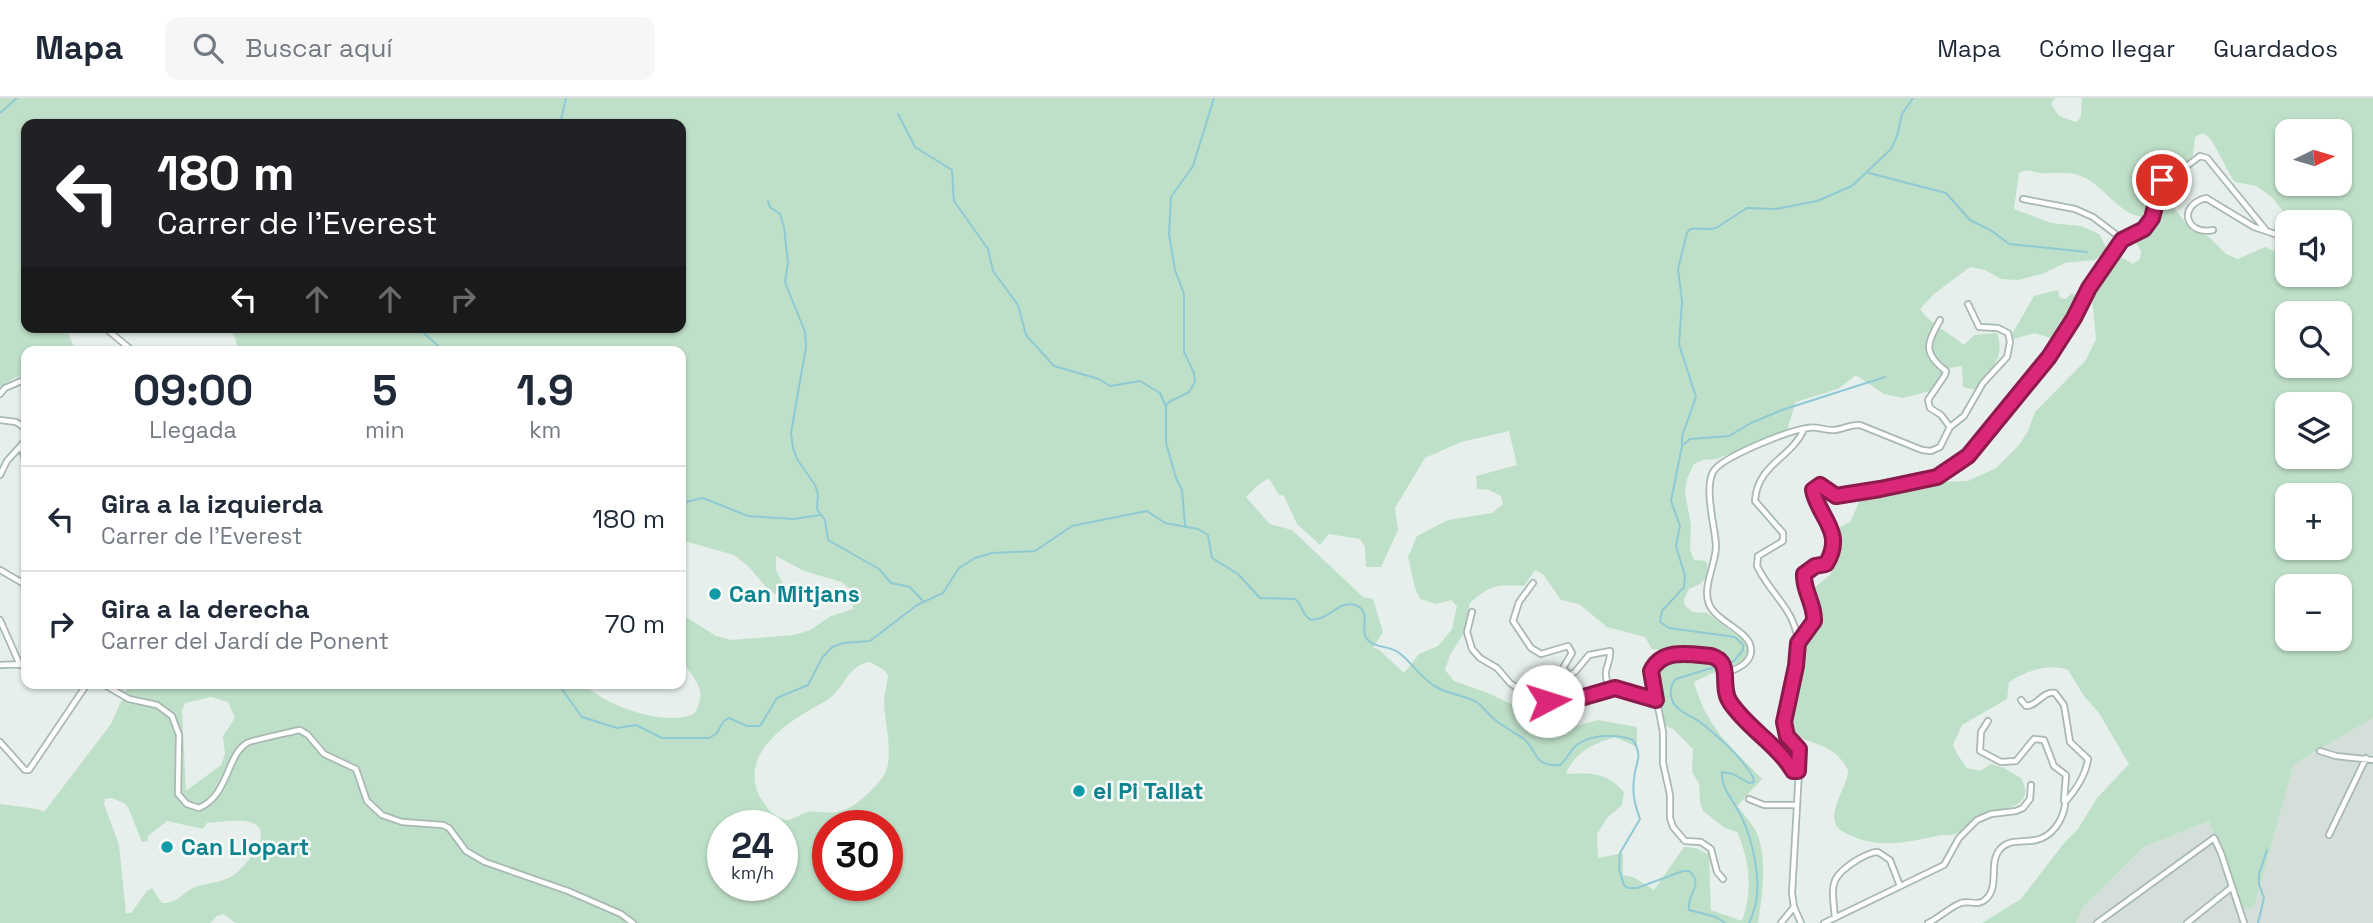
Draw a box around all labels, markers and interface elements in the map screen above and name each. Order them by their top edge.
search box [165,17,655,80]
text: Mapa [35,27,123,69]
icon: search [189,29,227,67]
text: Buscar aquí [245,31,393,65]
text: Mapa [1937,33,2001,64]
text: Cómo llegar [2039,33,2175,64]
text: Guardados [2213,33,2338,64]
north arrow [2275,119,2352,196]
map controls [2275,119,2352,651]
text: 180 m [157,142,295,204]
icon: left [42,147,133,238]
pin [2132,150,2192,210]
icon: arrive [2143,161,2181,199]
text: Carrer de l'Everest [157,203,438,243]
button: sound [2275,210,2352,287]
icon: left [225,280,263,318]
icon: ahead [298,280,336,318]
icon: ahead [371,280,409,318]
icon: right [444,280,482,318]
button: search [2275,301,2352,378]
text: 09:00 [133,364,253,417]
text: 5 [372,364,397,417]
text: 1.9 [517,364,574,417]
button: layers [2275,392,2352,469]
text: Llegada [149,415,237,445]
text: min [365,415,405,445]
text: km [529,415,561,445]
button: + [2275,483,2352,560]
text: Gira a la izquierda [101,487,323,521]
icon: left [42,500,80,538]
text: 180 m [592,502,665,536]
text: Carrer de l'Everest [101,521,303,551]
button: − [2275,574,2352,651]
place label: Can Mitjans [729,579,860,609]
marker: Can Mitjans [707,586,723,602]
text: Gira a la derecha [101,592,310,626]
icon: right [42,605,80,643]
text: 70 m [605,607,665,641]
text: Carrer del Jardí de Ponent [101,626,389,656]
position arrow [1511,664,1585,738]
place label: el Pi Tallat [1093,776,1203,806]
marker: el Pi Tallat [1071,783,1087,799]
speed limit sign: 30 [812,810,903,901]
text: 24 [731,824,774,868]
place label: Can Llopart [181,832,309,862]
marker: Can Llopart [159,839,175,855]
text: km/h [731,861,774,884]

